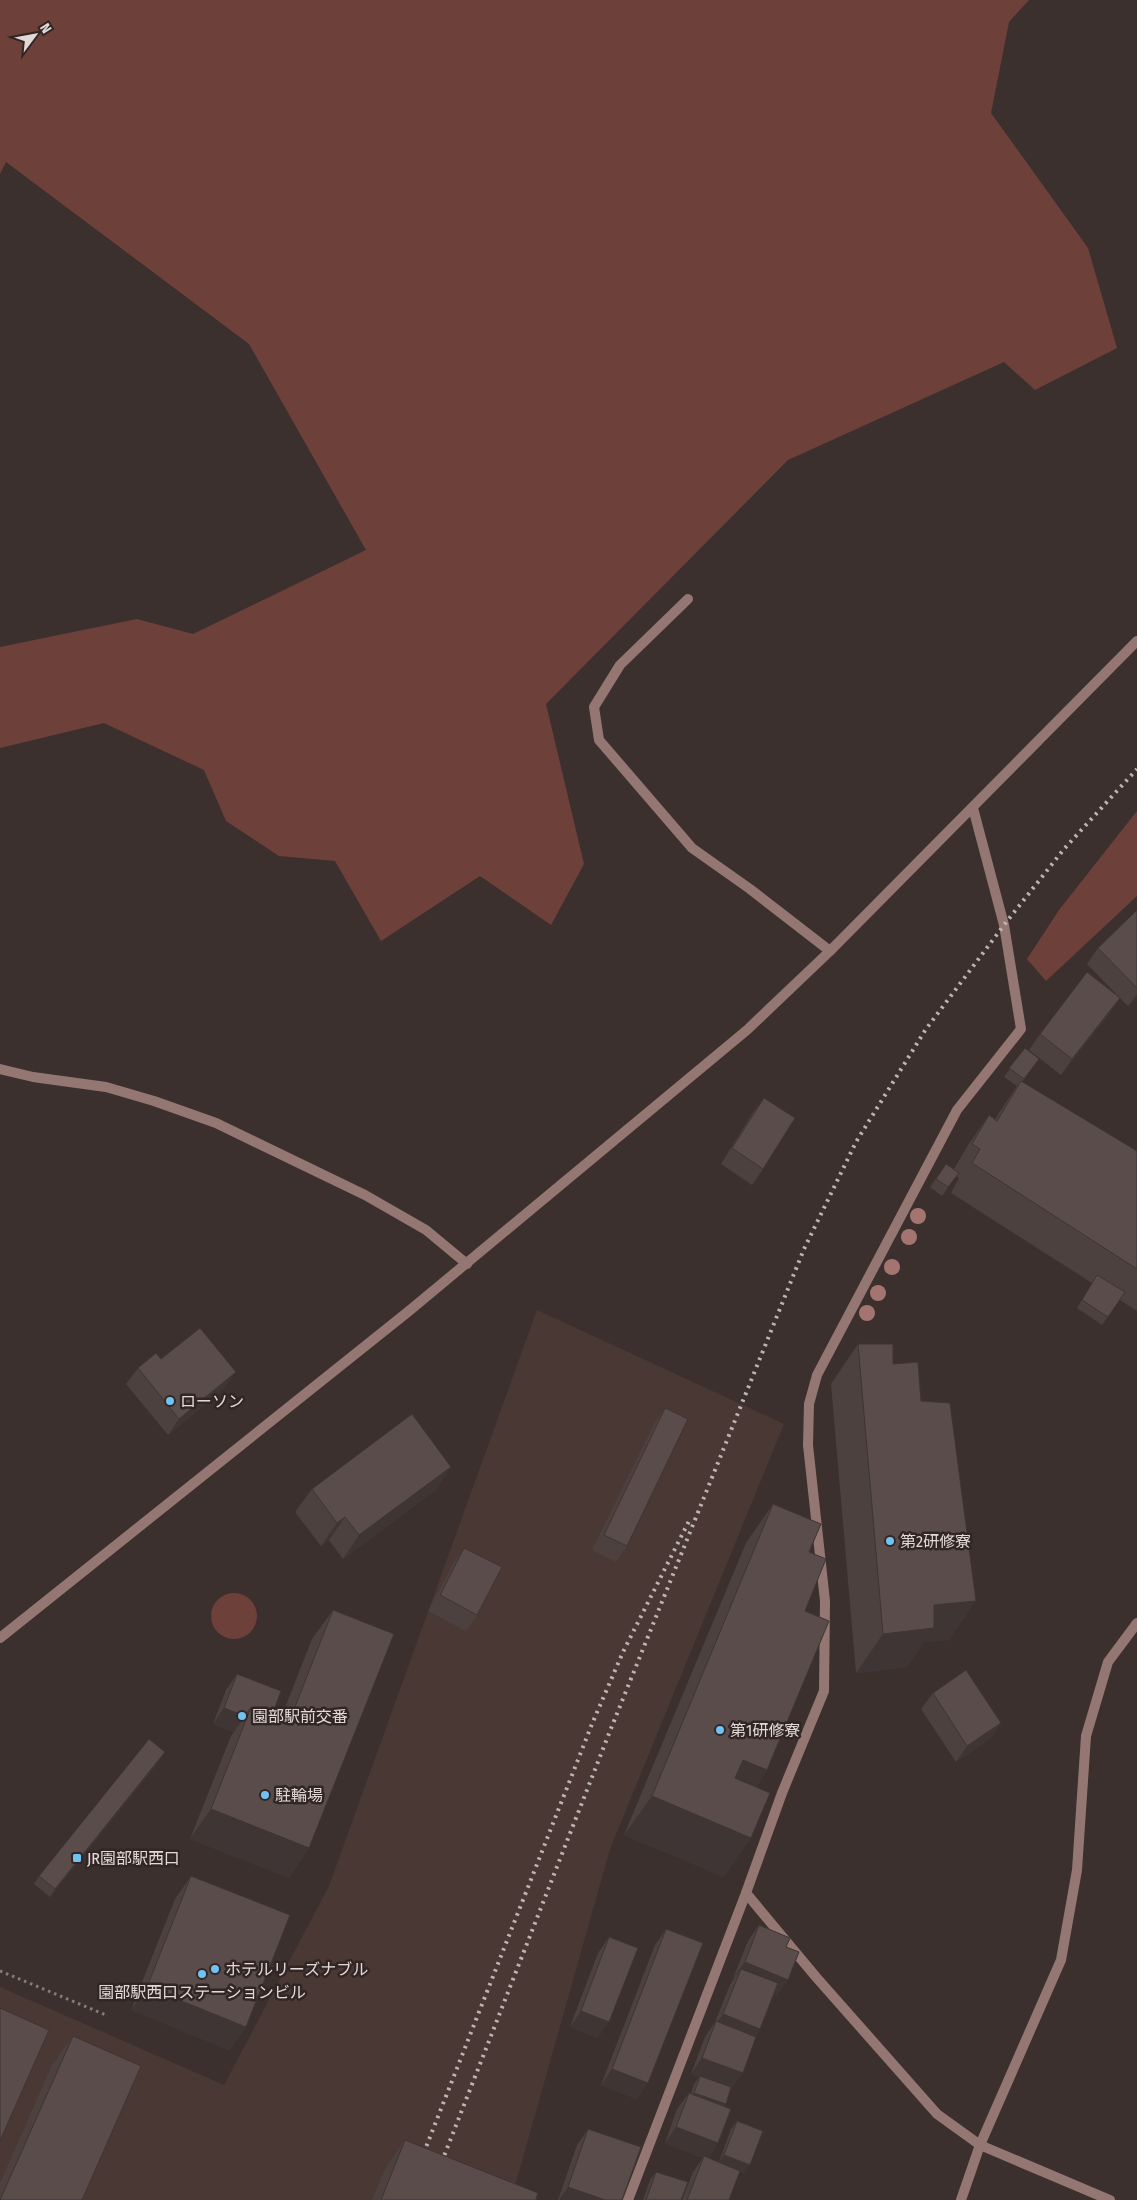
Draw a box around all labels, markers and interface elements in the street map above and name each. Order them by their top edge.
north arrow [10,10,60,60]
text: N [36,20,55,36]
place label: ローソン [180,1392,244,1411]
marker: ローソン [164,1395,176,1407]
place label: 第2研修寮 [900,1532,971,1551]
marker: 第2研修寮 [884,1535,896,1547]
place label: 園部駅前交番 [252,1707,348,1726]
marker: 園部駅前交番 [236,1710,248,1722]
place label: 第1研修寮 [730,1721,800,1740]
marker: 第1研修寮 [714,1724,726,1736]
place label: 駐輪場 [275,1786,323,1805]
marker: 駐輪場 [259,1789,271,1801]
place label: JR園部駅西口 [87,1849,180,1868]
marker: JR園部駅西口 [71,1852,83,1864]
place label: ホテルリーズナブル [225,1960,368,1979]
marker: ホテルリーズナブル [209,1963,221,1975]
marker: 園部駅西口ステーションビル [196,1968,208,1980]
place label: 園部駅西口ステーションビル [98,1983,306,2002]

